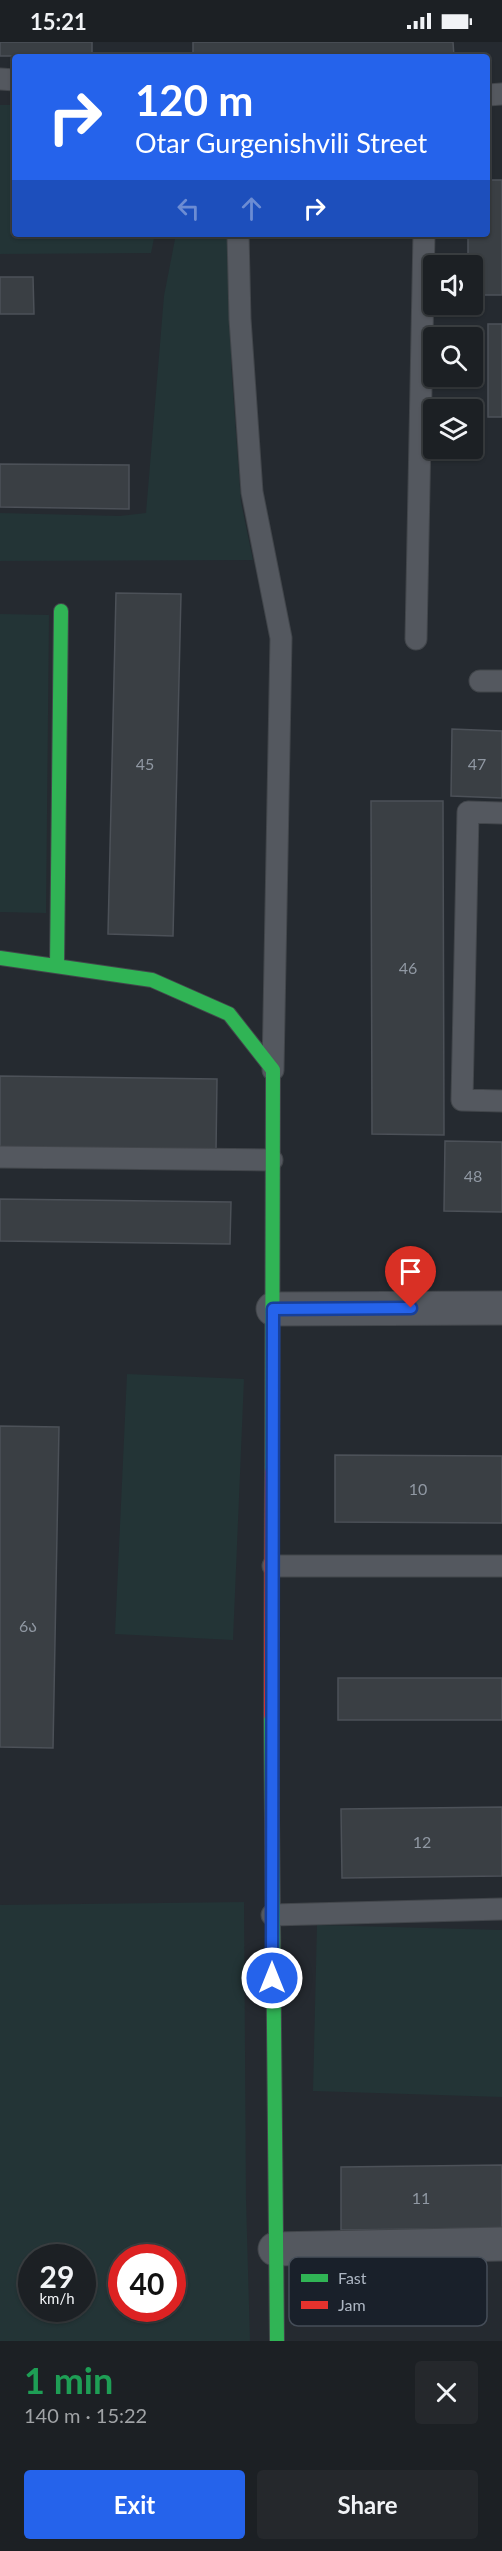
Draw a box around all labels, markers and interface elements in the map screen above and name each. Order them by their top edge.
text: 15:21 [30,8,87,35]
text: 120 m [135,75,253,125]
icon: right [36,78,114,156]
text: Otar Gurgenishvili Street [135,126,427,159]
icon: left [172,192,205,225]
icon: ahead [235,192,268,225]
icon: right [298,192,331,225]
map controls [423,255,483,459]
button: sound [423,255,483,315]
button: search [423,327,483,387]
button: layers [423,399,483,459]
house number: 45 [136,754,154,773]
house number: 47 [468,754,486,773]
house number: 46 [399,958,417,977]
house number: 48 [464,1166,482,1185]
pin [385,1246,436,1308]
icon: arrive [394,1255,427,1288]
house number: 10 [409,1479,427,1498]
house number: 6ა [19,1616,37,1635]
house number: 12 [413,1832,431,1851]
position arrow [240,1946,304,2010]
house number: 11 [412,2188,430,2207]
speed limit sign: 40 [108,2244,186,2322]
legend [289,2257,487,2326]
text: 29 [40,2258,74,2294]
text: Fast [338,2268,367,2287]
text: km/h [39,2289,75,2307]
text: Jam [338,2295,366,2314]
text: 1 min [24,2358,113,2402]
button: close [415,2361,478,2424]
text: 140 m · 15:22 [24,2403,147,2427]
button: Exit [24,2470,245,2539]
button: Share [257,2470,478,2539]

